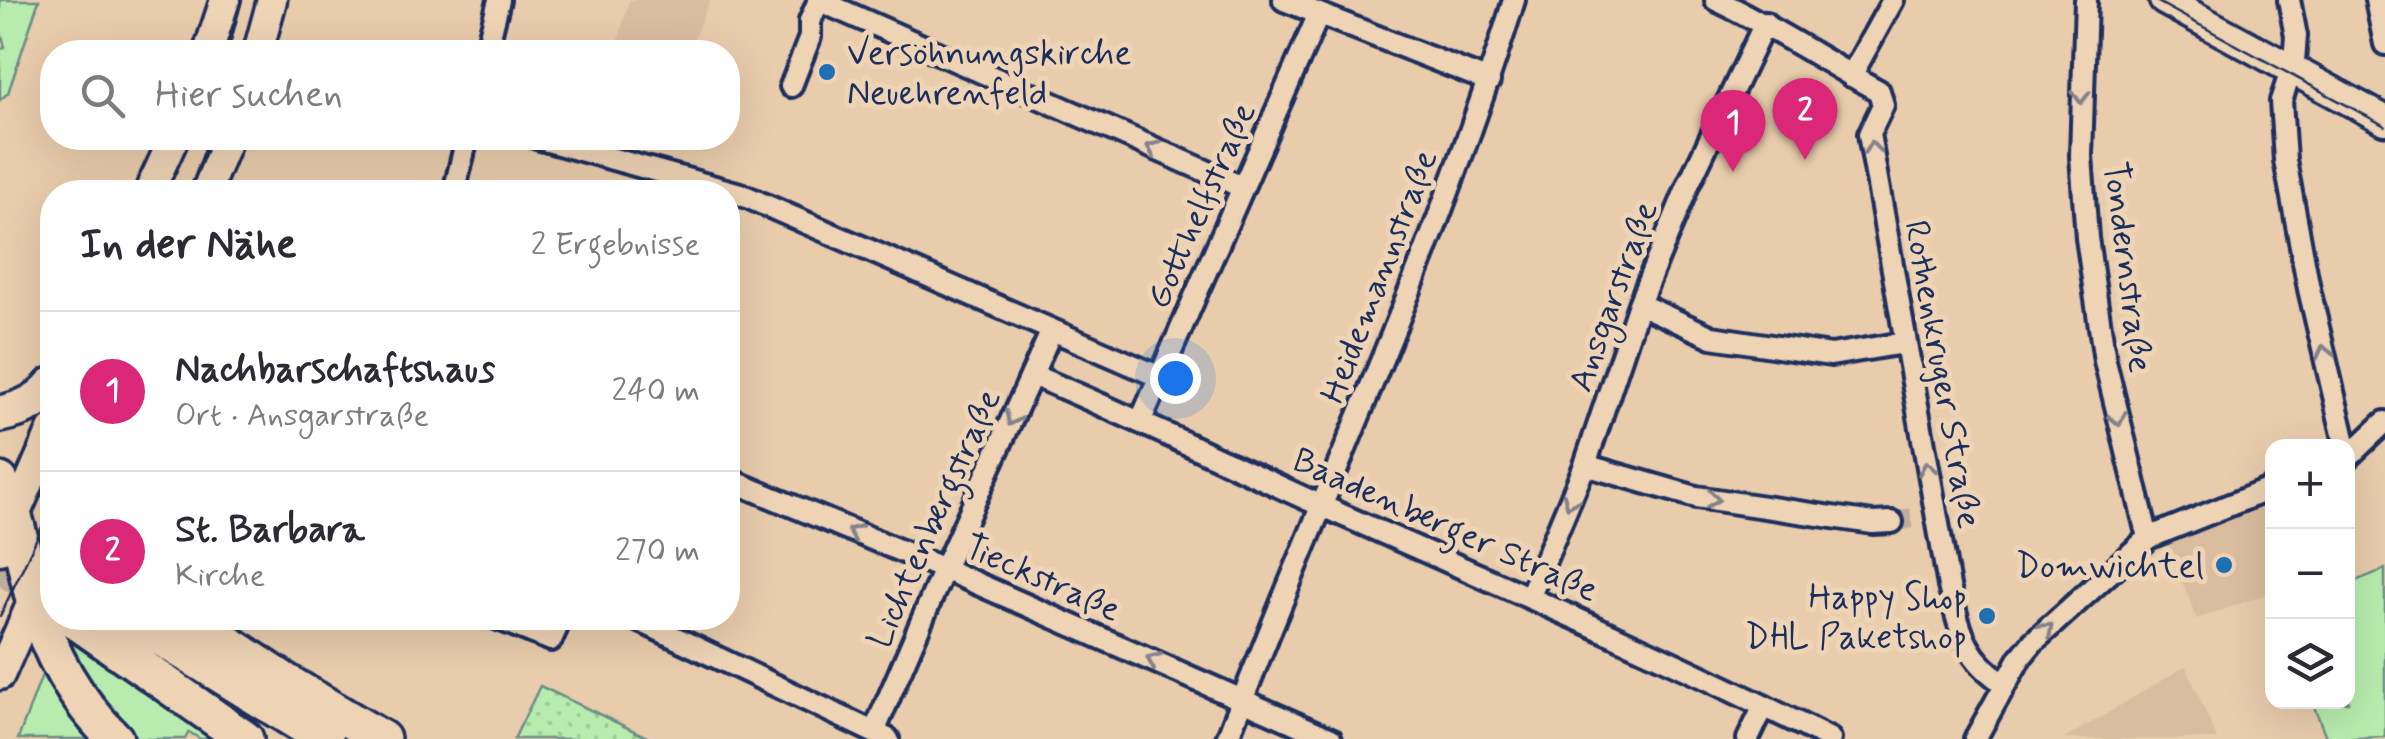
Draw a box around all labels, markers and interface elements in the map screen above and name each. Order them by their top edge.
place label: Versöhnungskirche Neuehrenfeld [847,31,1131,117]
search box [40,40,740,150]
marker: Versöhnungskirche Neuehrenfeld [816,61,838,83]
icon: search [75,68,130,123]
text: Hier suchen [155,71,343,120]
pin: 2 [1772,78,1838,160]
pin: 1 [1700,90,1766,172]
one-way arrow [2070,90,2092,106]
street label: Gotthelfstraße [1136,96,1268,316]
one-way arrow [1145,140,1163,160]
one-way arrow [1862,140,1884,156]
street label: Heidemannstraße [1310,143,1449,410]
street label: Tondernstraße [2091,159,2163,375]
street label: Ansgarstraße [1558,195,1672,399]
street label: Rothenkruger Straße [1892,217,1992,532]
text: In der Nähe [80,218,297,273]
text: 2 Ergebnisse [531,224,700,266]
one-way arrow [2315,344,2336,361]
text: Nachbarschaftshaus [175,346,495,395]
your location [1150,353,1201,404]
text: 1 [105,370,120,412]
text: 240 m [612,370,700,412]
street label: Lichtenbergstraße [857,382,1016,657]
text: Ort · Ansgarstraße [175,395,429,437]
one-way arrow [1004,409,1024,427]
one-way arrow [2106,410,2127,427]
street label: Baadenberger Straße [1283,438,1605,618]
map controls [2265,439,2355,709]
button: + [2265,439,2355,529]
one-way arrow [1917,460,1938,476]
one-way arrow [1705,488,1721,509]
one-way arrow [1562,492,1582,510]
text: St. Barbara [175,506,364,555]
one-way arrow [846,523,864,543]
street label: Tieckstraße [957,524,1128,634]
button: − [2265,529,2355,619]
text: 2 [105,530,120,572]
text: 270 m [615,530,700,572]
place label: Domwichtel [2016,544,2204,590]
marker: Domwichtel [2213,554,2235,576]
text: Kirche [175,555,265,597]
place label: Happy Shop DHL Paketshop [1745,575,1967,661]
marker: Happy Shop DHL Paketshop [1976,605,1998,627]
button: layers [2265,619,2355,709]
one-way arrow [2035,623,2054,641]
one-way arrow [1145,652,1163,672]

